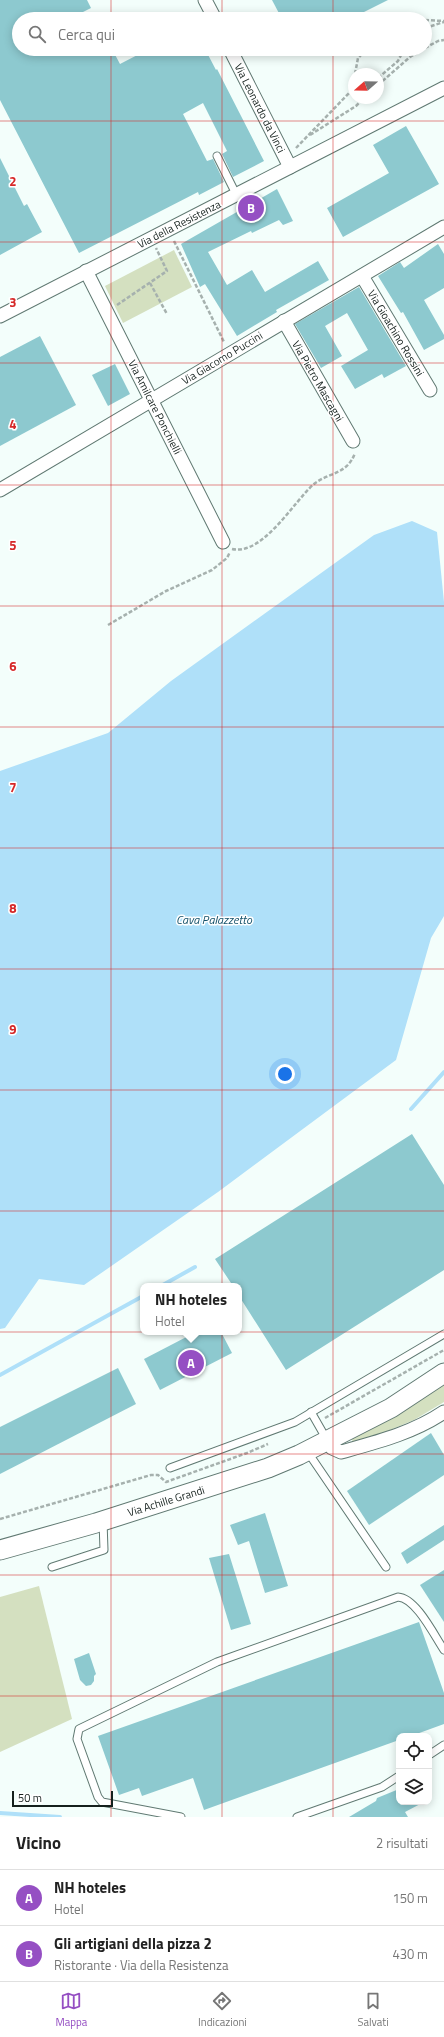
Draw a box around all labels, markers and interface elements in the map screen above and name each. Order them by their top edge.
search box [12,12,432,56]
icon: search [26,23,48,45]
text: Cerca qui [58,23,115,46]
street label: Via Leonardo da Vinci [231,61,289,155]
north arrow [348,68,384,104]
text: 2 [9,171,17,191]
pin: B [238,193,264,223]
street label: Via della Resistenza [134,196,224,252]
street label: Via Gioachino Rossini [364,287,428,379]
text: 3 [9,292,17,312]
street label: Via Giacomo Puccini [178,327,266,389]
street label: Via Pietro Mascagni [288,338,348,424]
street label: Via Amilcare Ponchielli [124,357,186,457]
text: 4 [9,414,17,434]
text: 5 [9,535,17,555]
text: 6 [9,656,17,676]
text: 7 [9,777,17,797]
text: 8 [9,898,17,918]
water label: Cava Palazzetto [176,910,253,929]
text: 9 [9,1019,17,1039]
your location [275,1064,295,1084]
popup [140,1283,242,1335]
text: NH hoteles [155,1288,227,1311]
text: Hotel [155,1311,185,1331]
pin: A [178,1348,204,1378]
street label: Via Achille Grandi [126,1482,206,1520]
map controls [396,1733,432,1805]
button: locate [396,1733,432,1769]
button: layers [396,1769,432,1805]
scale bar [12,1789,113,1808]
text: 50 m [18,1790,42,1806]
text: Vicino [16,1830,61,1856]
text: 2 risultati [376,1833,428,1853]
text: NH hoteles [54,1876,126,1899]
text: A [25,1888,33,1908]
text: 150 m [392,1888,428,1908]
text: Hotel [54,1899,84,1919]
text: Gli artigiani della pizza 2 [54,1932,212,1955]
text: B [25,1944,33,1964]
text: 430 m [392,1944,428,1964]
text: Ristorante · Via della Resistenza [54,1955,229,1975]
tab: Mappa [55,1990,87,2030]
tab: Indicazioni [198,1990,247,2030]
tab: Salvati [358,1990,389,2030]

